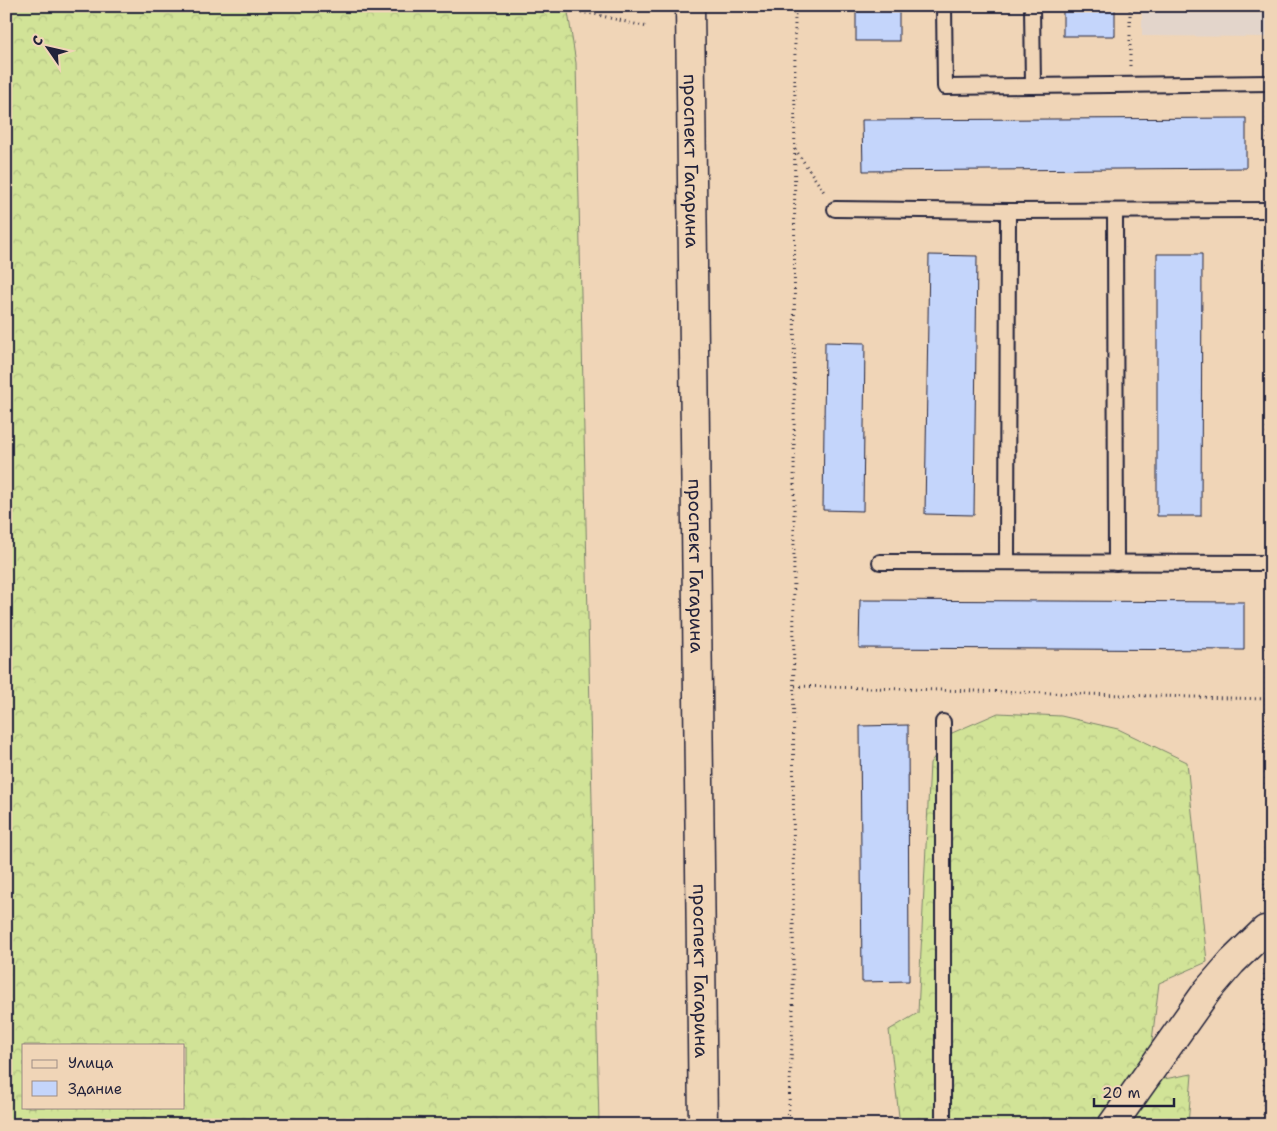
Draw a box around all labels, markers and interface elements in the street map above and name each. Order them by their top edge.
north arrow [22,22,72,72]
text: С [27,32,47,49]
street label: проспект Гагарина [678,74,705,248]
street label: проспект Гагарина [683,479,710,653]
street label: проспект Гагарина [688,884,715,1058]
legend [22,1044,185,1108]
text: Улица [68,1053,114,1073]
scale bar [1094,1076,1174,1108]
text: Здание [68,1079,122,1099]
text: 20 m [1102,1083,1141,1103]

